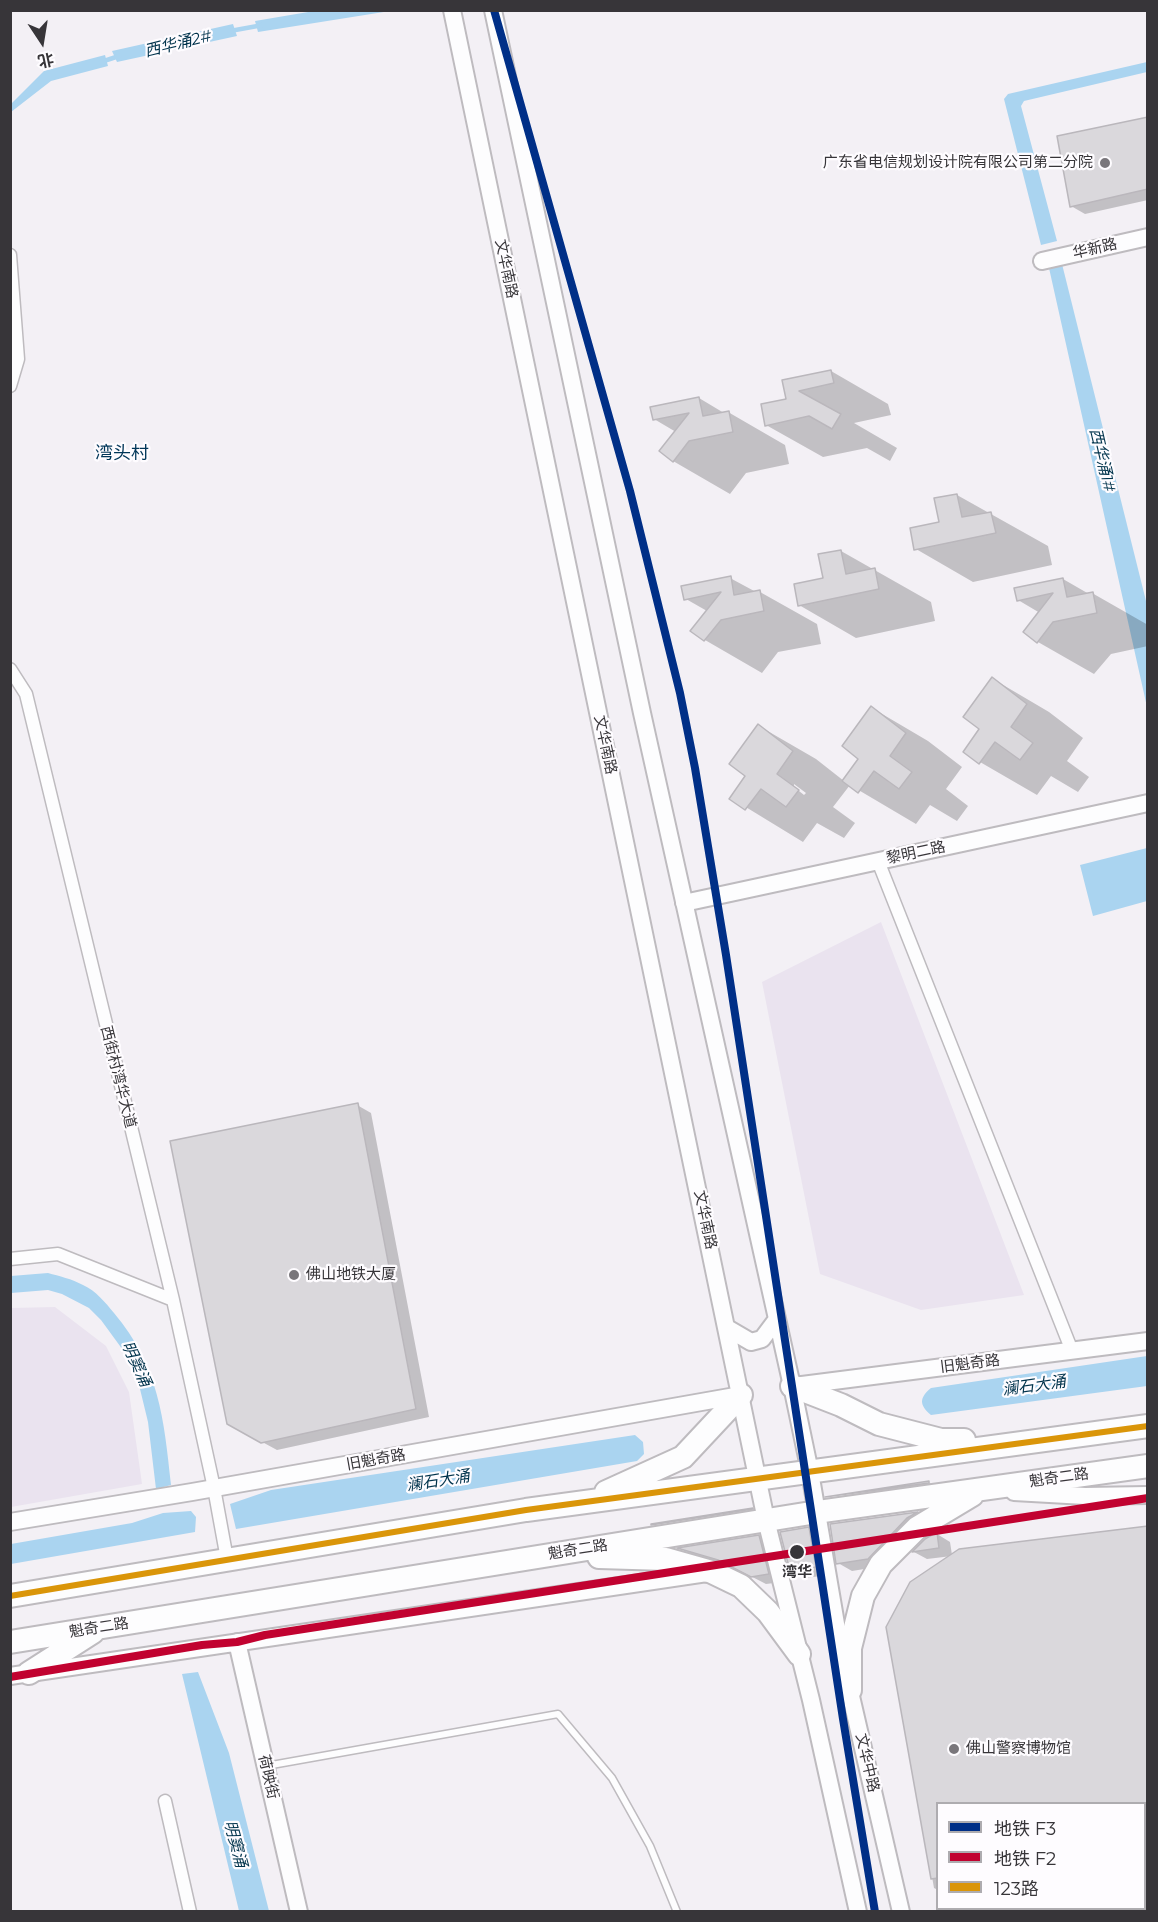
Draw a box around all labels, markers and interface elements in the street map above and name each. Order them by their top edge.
north arrow [12,12,72,72]
water label: 西华涌2# [143,26,213,62]
text: 北 [36,49,56,71]
place label: 广东省电信规划设计院有限公司第二分院 [823,154,1093,172]
marker: 广东省电信规划设计院有限公司第二分院 [1098,156,1112,170]
street label: 华新路 [1071,235,1119,263]
street label: 文华南路 [491,238,521,300]
water label: 西华涌1# [1085,426,1119,494]
district label: 湾头村 [95,443,149,465]
street label: 文华南路 [590,714,620,776]
street label: 黎明二路 [885,838,947,868]
street label: 西街村湾华大道 [97,1024,139,1130]
street label: 文华南路 [690,1189,720,1251]
place label: 佛山地铁大厦 [306,1266,396,1284]
marker: 佛山地铁大厦 [287,1268,301,1282]
water label: 明窦涌 [117,1338,155,1390]
street label: 旧魁奇路 [939,1351,1001,1377]
water label: 澜石大涌 [1001,1372,1067,1400]
street label: 旧魁奇路 [345,1446,407,1474]
street label: 魁奇二路 [1028,1465,1090,1491]
water label: 澜石大涌 [405,1467,471,1495]
street label: 魁奇二路 [547,1536,609,1564]
marker: 湾华 [788,1543,806,1561]
place label: 湾华 [782,1564,812,1582]
street label: 魁奇二路 [68,1614,130,1642]
street label: 文华中路 [851,1732,883,1794]
place label: 佛山警察博物馆 [966,1740,1071,1758]
marker: 佛山警察博物馆 [947,1742,961,1756]
street label: 荷映街 [254,1753,282,1801]
legend [936,1802,1146,1910]
water label: 明窦涌 [220,1818,250,1870]
text: 地铁 F3 [994,1818,1056,1840]
text: 地铁 F2 [994,1848,1056,1870]
text: 123路 [994,1878,1039,1900]

